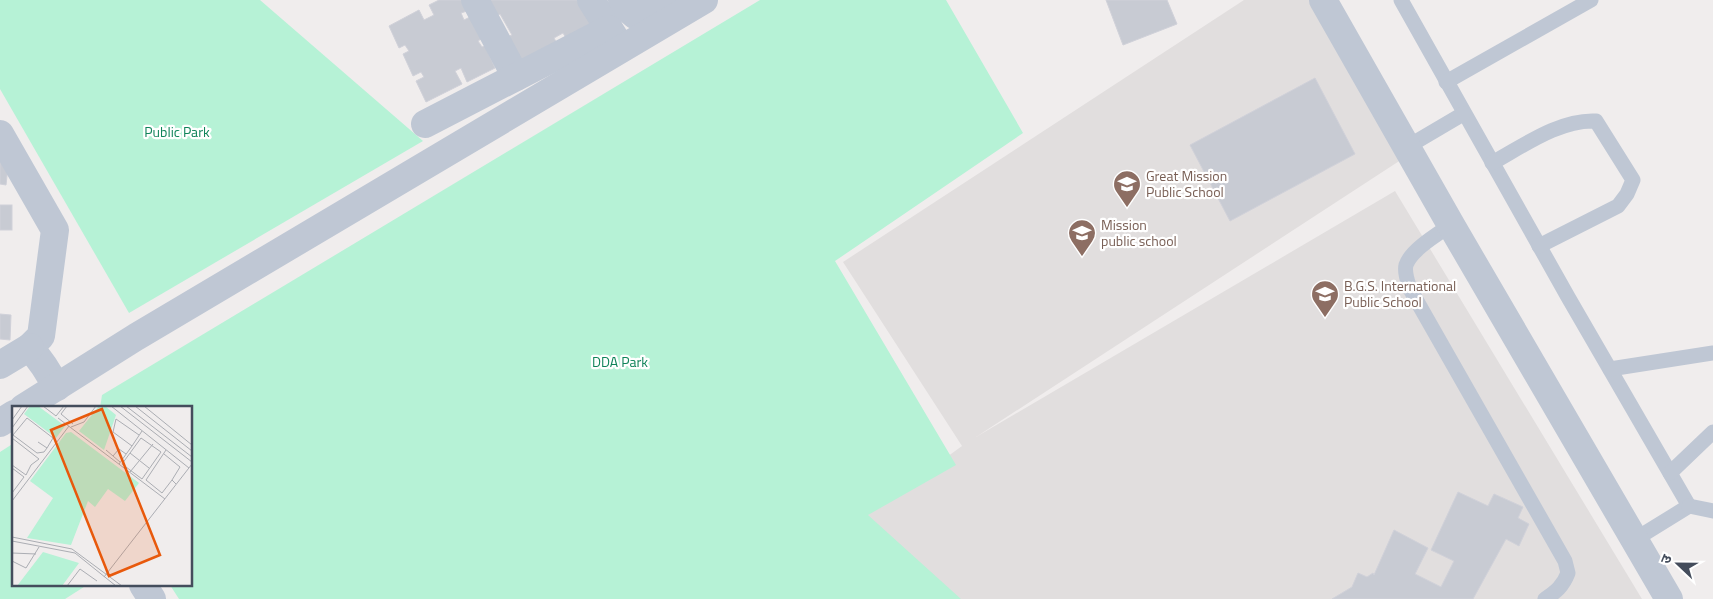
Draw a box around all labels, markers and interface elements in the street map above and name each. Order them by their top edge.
park label: Public Park [144,121,210,142]
place label: Great Mission Public School [1146,165,1227,202]
school or university icon: Great Mission Public School [1112,169,1142,208]
place label: Mission public school [1101,214,1177,251]
school or university icon: Mission public school [1067,218,1097,257]
place label: B.G.S. International Public School [1344,275,1456,312]
school or university icon: B.G.S. International Public School [1310,279,1340,318]
park label: DDA Park [592,351,648,372]
inset map [12,406,192,586]
north arrow [1653,539,1703,589]
text: उ [1654,550,1677,567]

